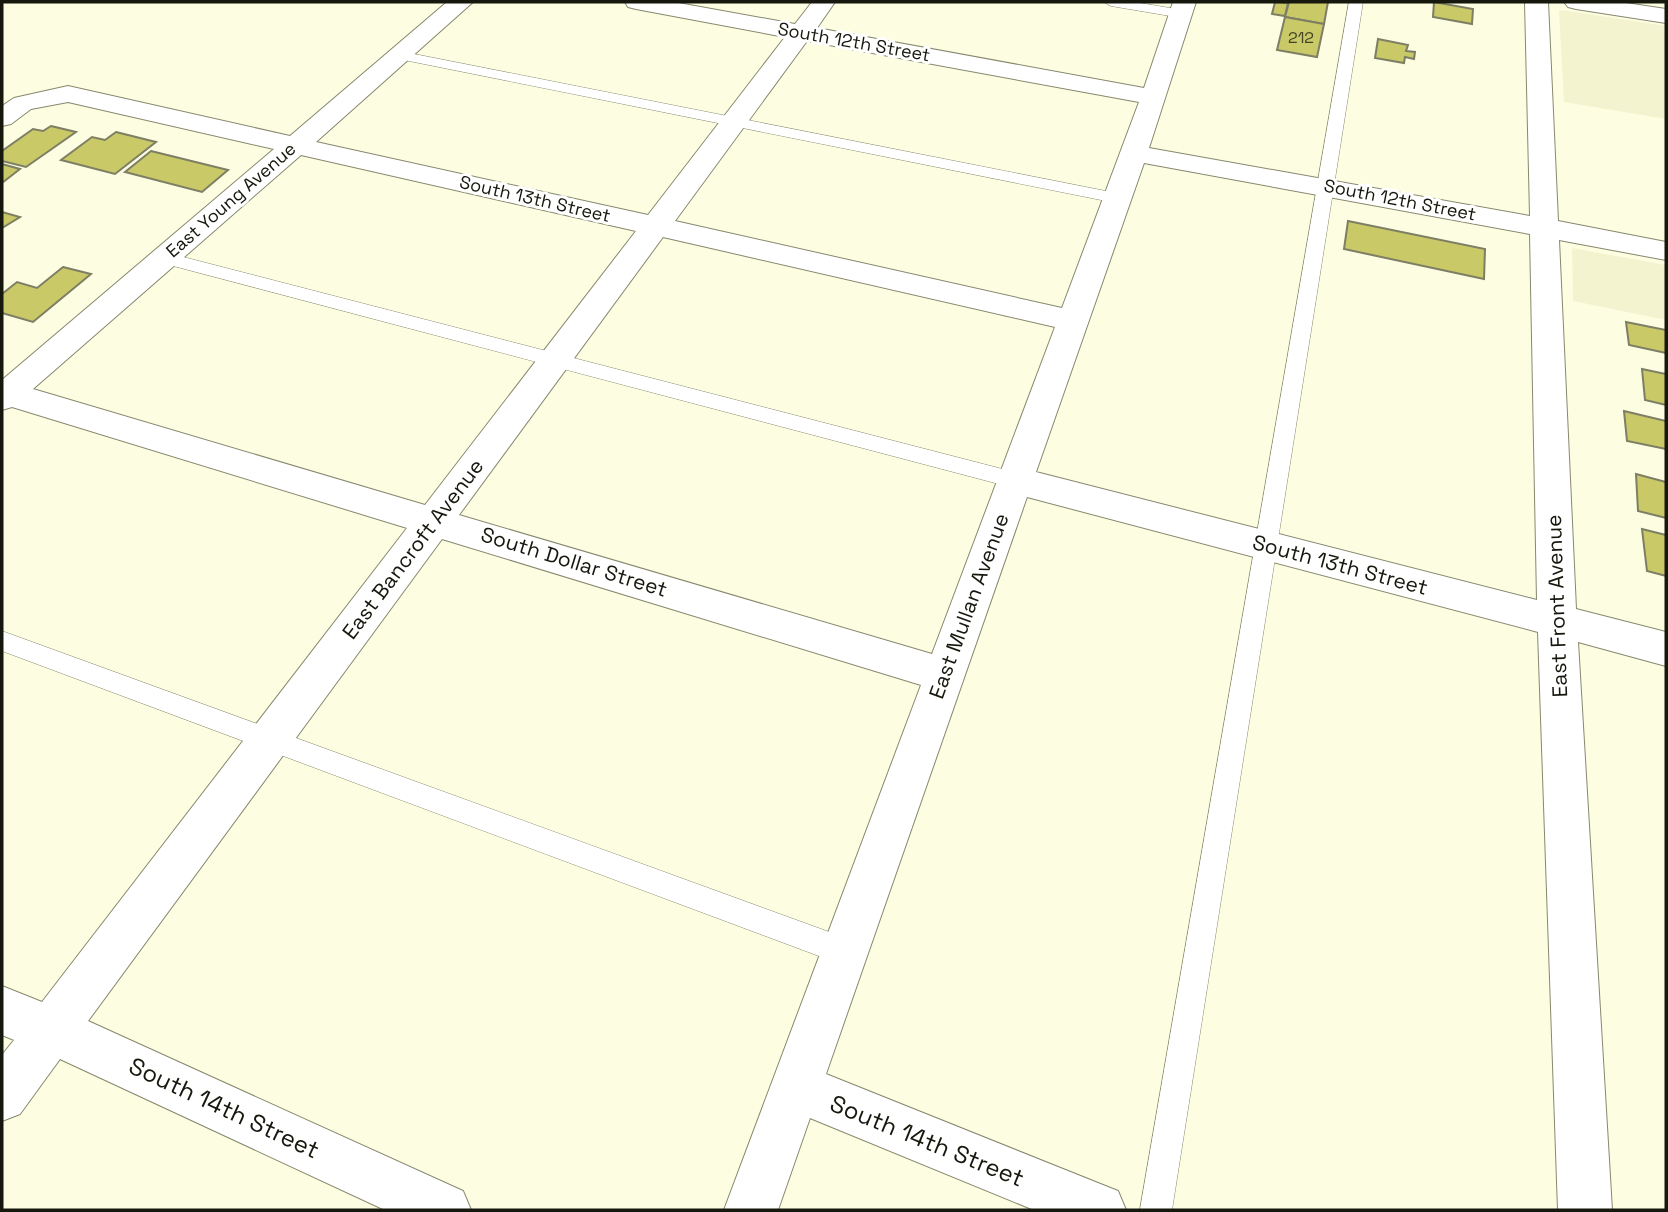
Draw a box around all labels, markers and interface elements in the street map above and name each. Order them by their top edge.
street label: South 12th Street [776,17,932,66]
house number: 212 [1288,27,1314,48]
street label: East Young Avenue [161,137,300,262]
street label: South 13th Street [457,170,613,227]
street label: South 12th Street [1322,173,1478,226]
street label: East Bancroft Avenue [336,453,489,644]
street label: East Mullan Avenue [922,509,1015,702]
street label: East Front Avenue [1540,514,1573,698]
street label: South Dollar Street [478,520,671,603]
street label: South 13th Street [1250,528,1431,601]
street label: South 14th Street [124,1050,324,1165]
street label: South 14th Street [826,1087,1029,1194]

